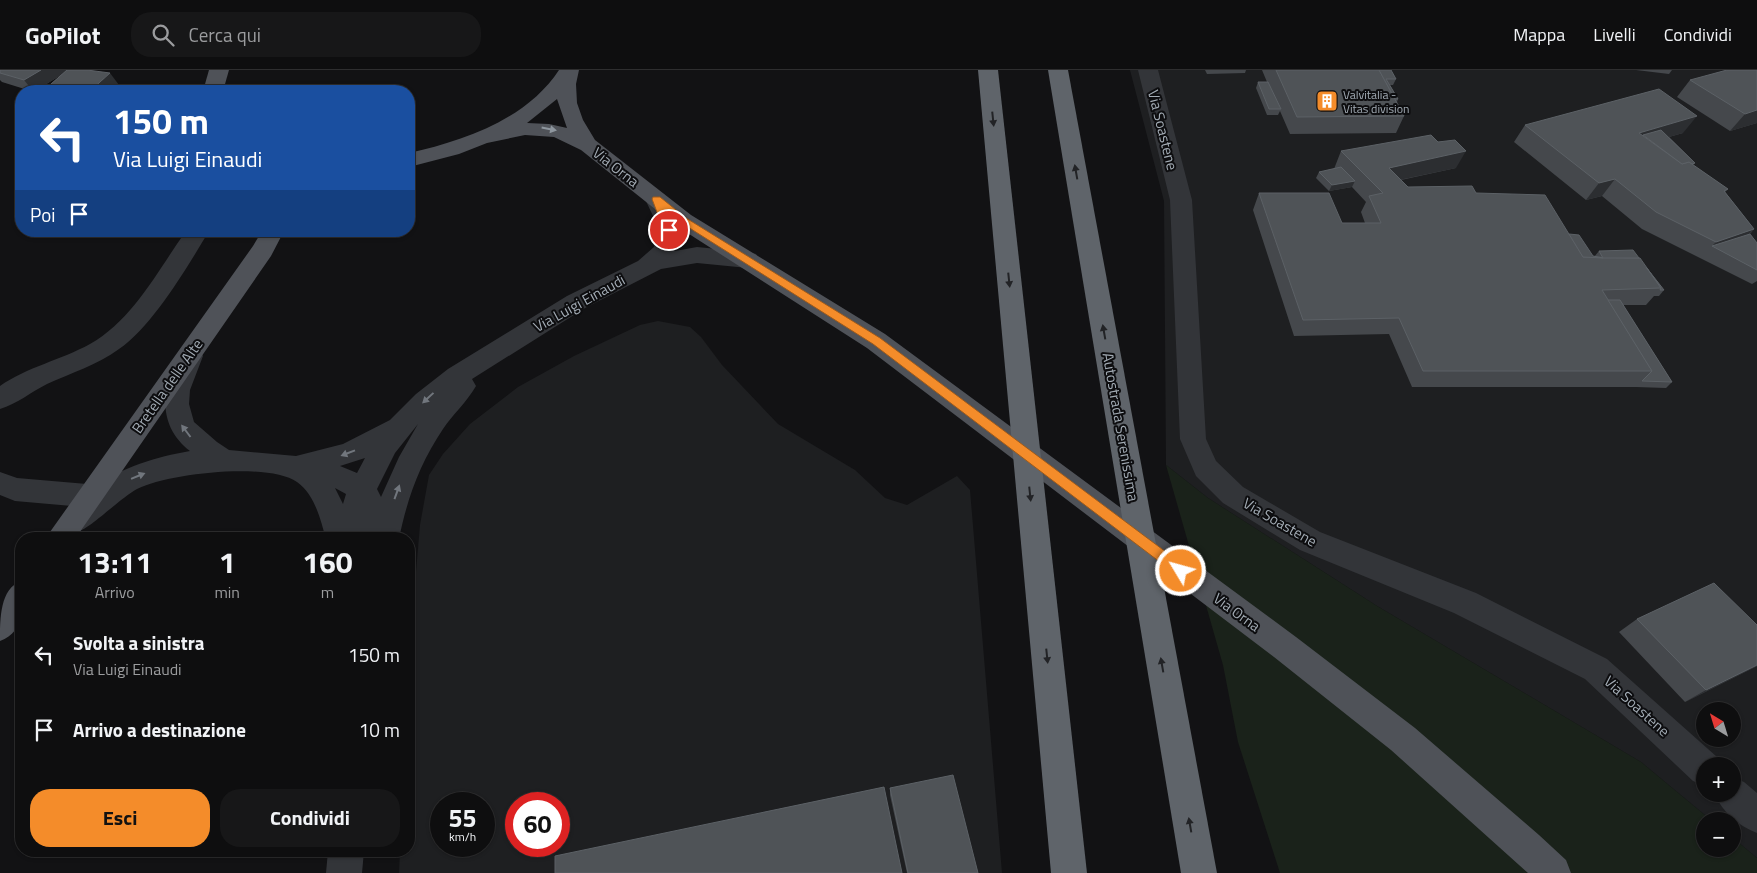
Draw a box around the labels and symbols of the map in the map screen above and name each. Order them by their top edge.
place label: Valvitalia - Vitas division [1343,85,1409,118]
street label: Via Soastene [1142,88,1184,172]
building icon: Valvitalia - Vitas division [1315,89,1339,113]
one-way arrow [989,111,997,127]
one-way arrow [541,126,557,134]
street label: Via Orna [588,141,645,193]
one-way arrow [1071,164,1079,180]
pin [648,209,690,251]
street label: Via Luigi Einaudi [529,268,629,338]
one-way arrow [1005,273,1013,289]
one-way arrow [1100,324,1108,340]
street label: Bretella delle Alte [126,334,208,438]
street label: Autostrada Serenissima [1097,351,1145,504]
one-way arrow [422,392,434,404]
one-way arrow [181,424,191,438]
one-way arrow [341,450,356,457]
one-way arrow [131,472,146,480]
one-way arrow [393,484,401,499]
one-way arrow [1026,486,1034,502]
street label: Via Soastene [1239,492,1321,552]
position arrow [1154,544,1206,596]
street label: Via Orna [1209,587,1266,637]
one-way arrow [1043,648,1051,664]
one-way arrow [1158,656,1166,672]
street label: Via Soastene [1599,670,1675,742]
north arrow [1696,702,1741,748]
speed limit sign: 60 [505,792,570,857]
one-way arrow [1186,817,1194,833]

